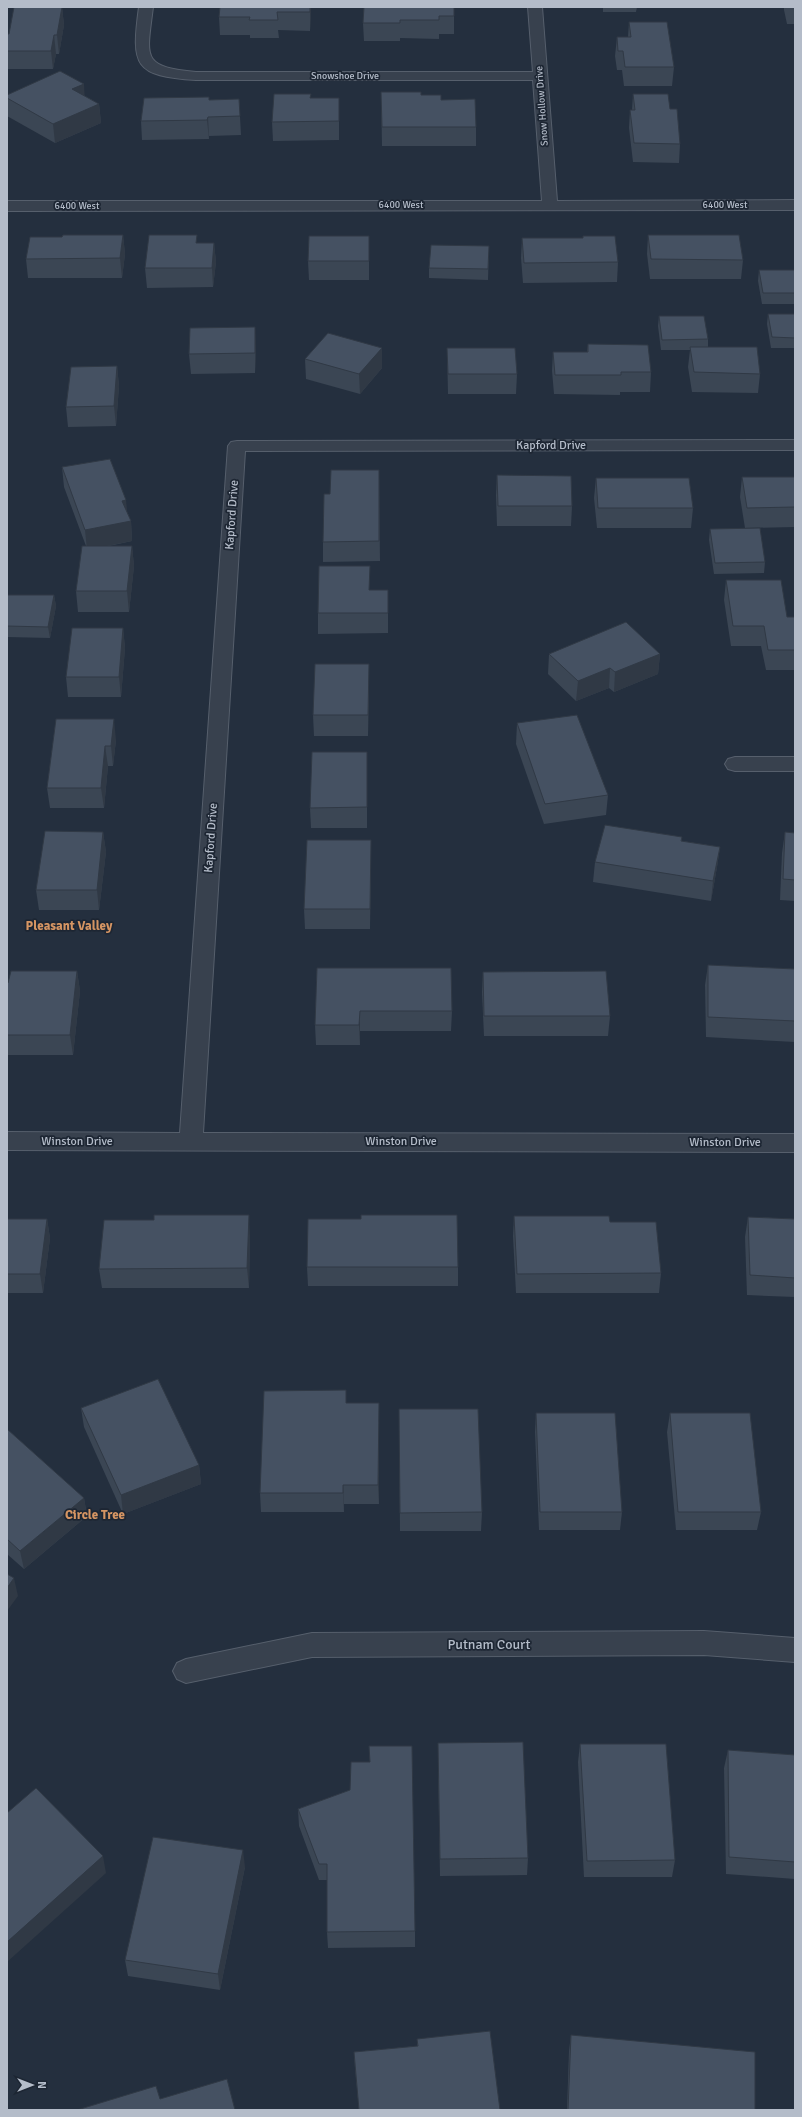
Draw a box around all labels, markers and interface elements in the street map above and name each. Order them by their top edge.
street label: Snow Hollow Drive [533,66,551,146]
street label: Snowshoe Drive [311,70,379,82]
street label: 6400 West [379,199,424,211]
street label: 6400 West [703,199,748,211]
street label: 6400 West [55,200,100,212]
street label: Kapford Drive [516,438,586,453]
street label: Kapford Drive [222,480,242,550]
street label: Kapford Drive [201,803,221,873]
district label: Pleasant Valley [26,918,113,934]
street label: Winston Drive [41,1134,113,1149]
street label: Winston Drive [365,1134,437,1149]
street label: Winston Drive [689,1135,761,1150]
district label: Circle Tree [65,1507,126,1523]
street label: Putnam Court [448,1636,531,1653]
north arrow [12,2065,52,2105]
text: N [35,2081,48,2089]

